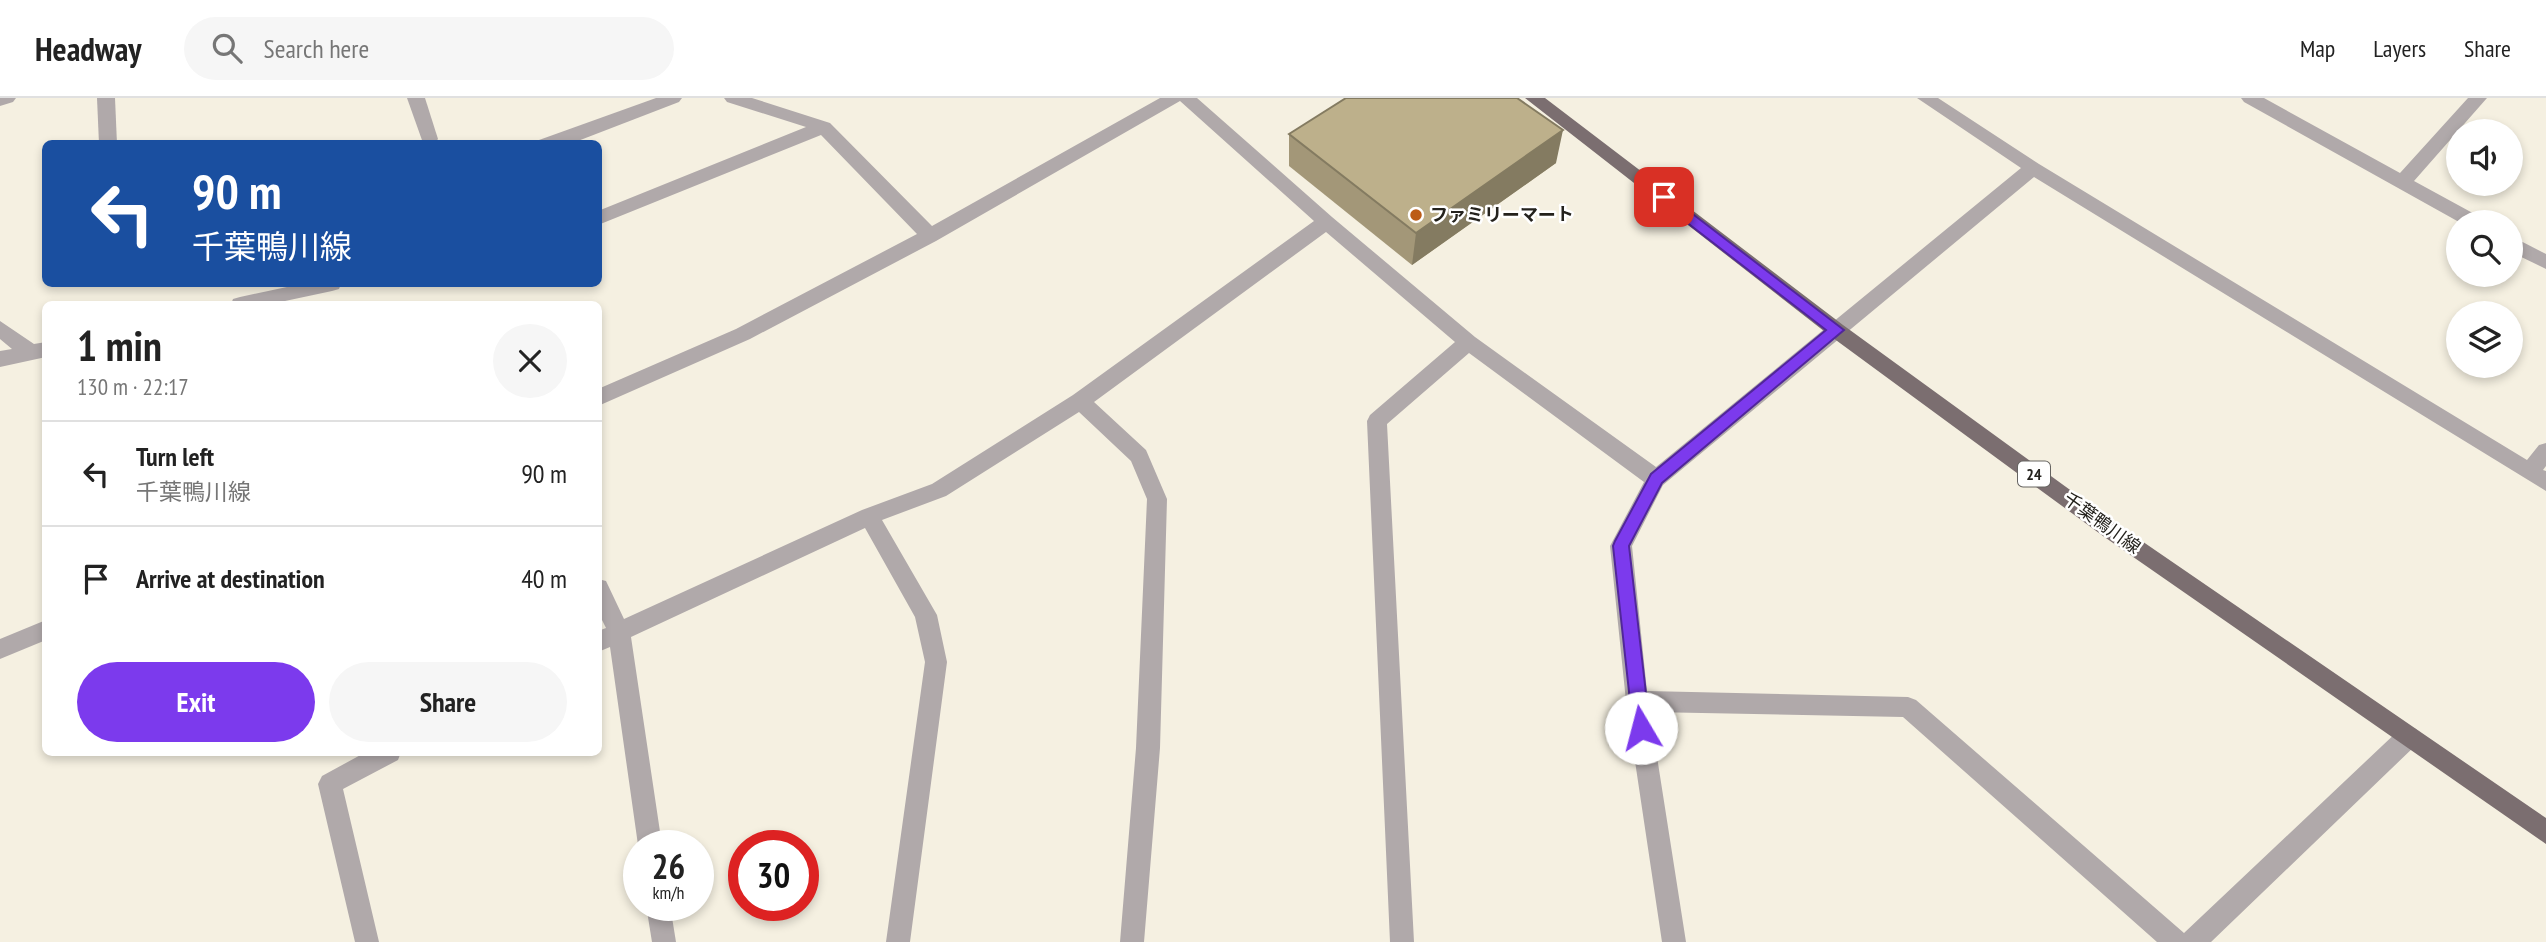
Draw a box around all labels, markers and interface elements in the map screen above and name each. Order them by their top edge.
search box [184,17,674,80]
text: Headway [35,27,142,70]
icon: search [208,29,246,67]
text: Search here [264,32,369,65]
text: Map [2300,33,2335,64]
text: Layers [2373,33,2426,64]
text: Share [2464,33,2511,64]
map controls [2446,119,2523,378]
button: sound [2446,119,2523,196]
text: 90 m [192,159,281,223]
pin [1634,167,1694,227]
icon: left [77,168,168,259]
icon: arrive [1645,178,1683,216]
place label: ファミリーマート [1430,203,1574,226]
marker: ファミリーマート [1408,207,1424,223]
button: search [2446,210,2523,287]
text: 千葉鴨川線 [192,225,352,267]
button: layers [2446,301,2523,378]
text: 1 min [77,318,162,373]
button: close [493,324,567,398]
text: 130 m · 22:17 [77,372,189,401]
text: Turn left [136,440,214,473]
icon: left [77,455,115,493]
text: 90 m [521,457,567,490]
road number: 24 [2018,462,2050,486]
text: 千葉鴨川線 [136,477,251,506]
street label: 千葉鴨川線 [2059,487,2145,558]
icon: arrive [77,560,115,598]
text: Arrive at destination [136,562,325,595]
text: 40 m [521,562,567,595]
button: Exit [77,662,315,742]
button: Share [329,662,567,742]
position arrow [1604,691,1678,765]
speed limit sign: 30 [728,830,819,921]
text: 26 [652,843,685,889]
text: km/h [653,881,684,904]

